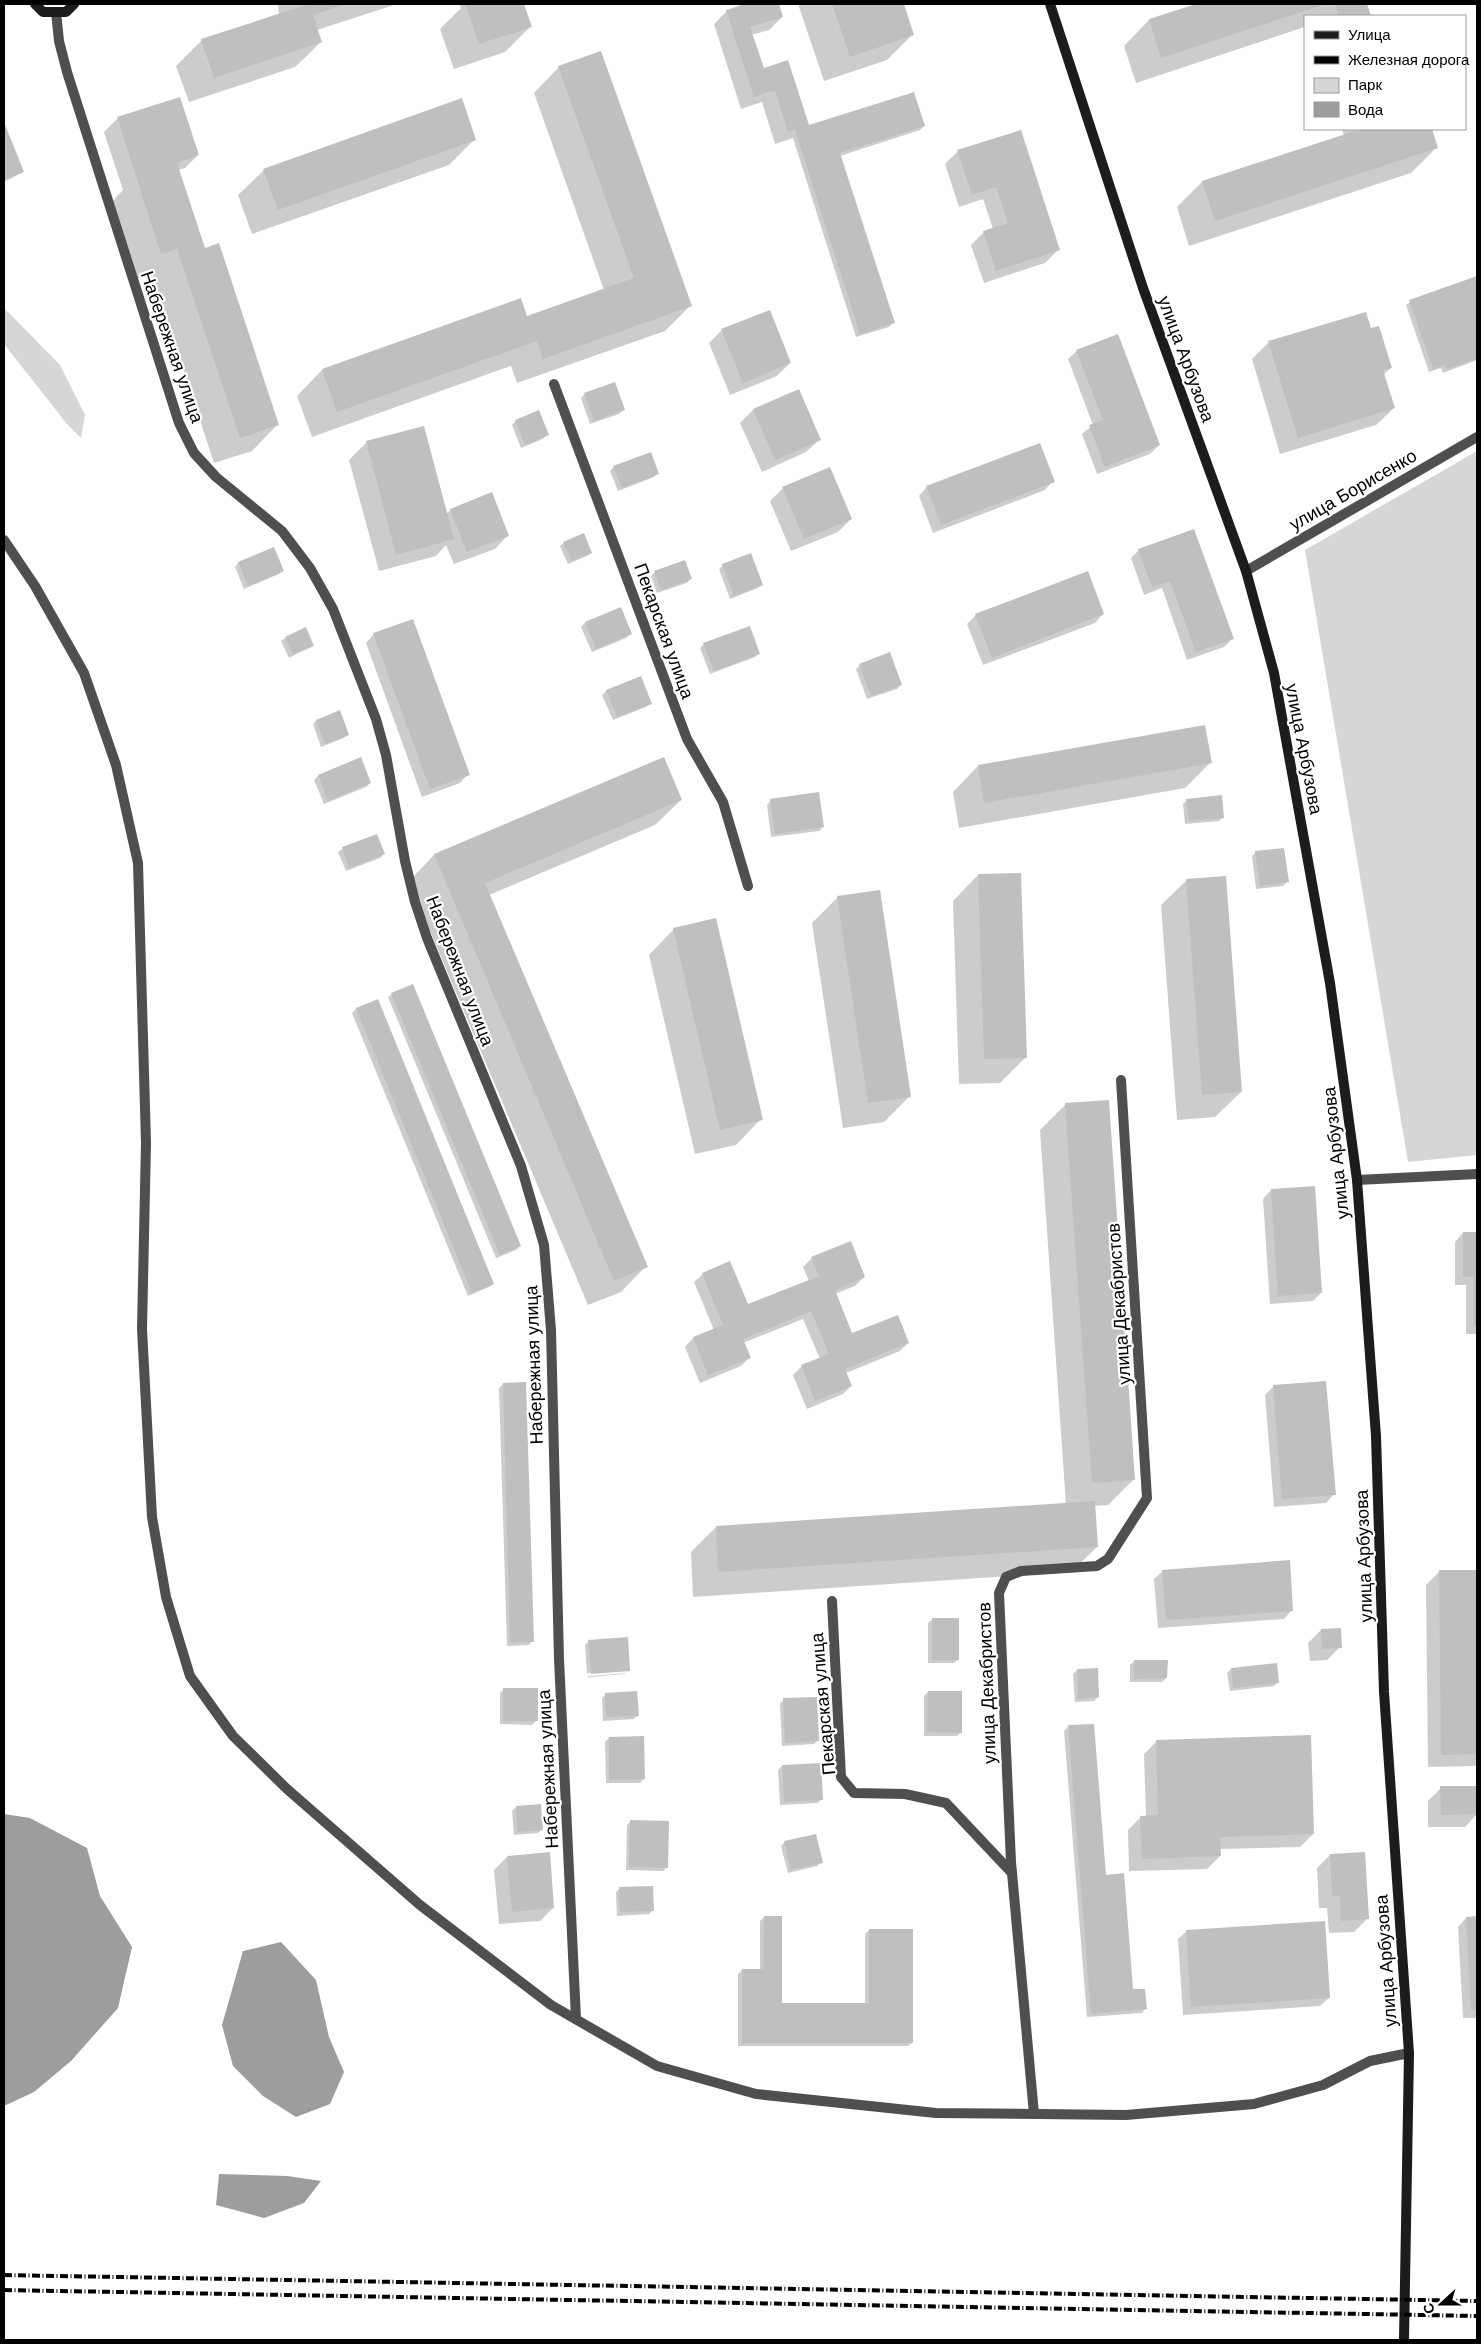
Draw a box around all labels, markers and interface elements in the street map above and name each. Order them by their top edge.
legend [1304,15,1466,130]
text: Улица [1348,26,1391,43]
text: Железная дорога [1348,51,1470,68]
text: Парк [1348,76,1382,93]
text: Вода [1348,101,1384,118]
street label: Набережная улица [137,268,208,426]
street label: улица Арбузова [1154,293,1218,426]
street label: улица Борисенко [1286,445,1420,535]
street label: Пекарская улица [630,561,698,702]
street label: улица Арбузова [1282,682,1327,817]
street label: Набережная улица [422,893,498,1050]
street label: улица Арбузова [1319,1085,1353,1220]
street label: улица Декабристов [1103,1223,1135,1385]
street label: Набережная улица [521,1284,547,1445]
street label: улица Арбузова [1352,1488,1376,1623]
street label: улица Декабристов [974,1602,1000,1764]
street label: Пекарская улица [807,1631,839,1776]
street label: Набережная улица [534,1688,562,1849]
street label: улица Арбузова [1371,1893,1401,2028]
north arrow [1416,2279,1466,2329]
text: С [1420,2301,1438,2316]

